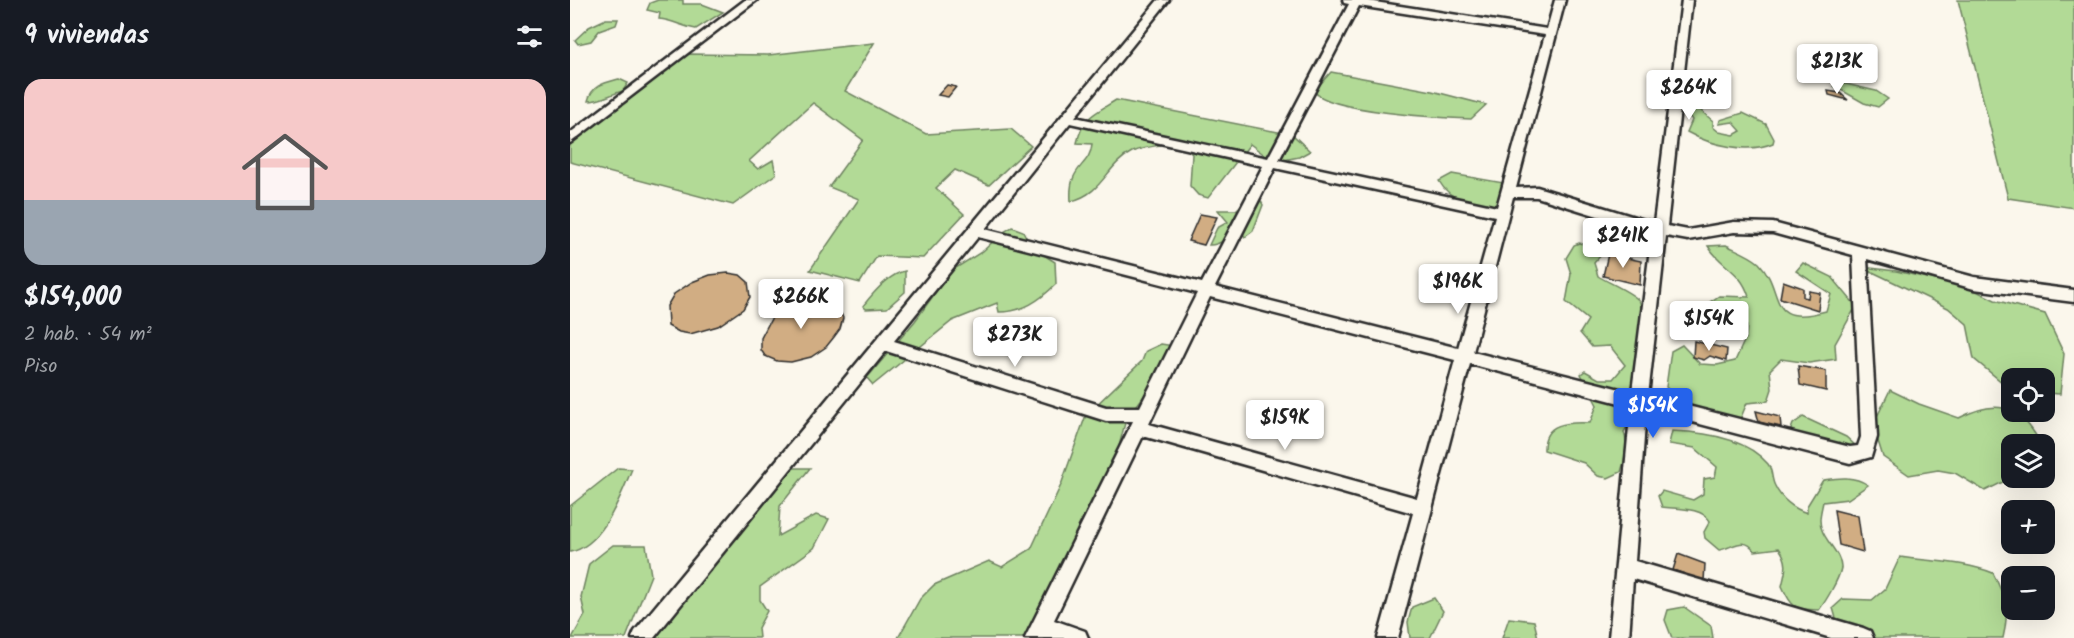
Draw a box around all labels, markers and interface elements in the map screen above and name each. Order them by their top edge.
text: 9 viviendas [24,15,149,57]
icon: filters [513,20,546,53]
pin: $213K [1795,44,1879,95]
text: $213K [1811,47,1863,79]
pin: $264K [1647,70,1731,121]
text: $264K [1660,73,1718,105]
icon: home [231,118,339,226]
pin: $241K [1581,218,1665,269]
text: $241K [1597,221,1649,253]
pin: $196K [1416,264,1500,315]
text: $196K [1433,267,1483,299]
text: $154,000 [24,277,121,319]
pin: $266K [759,279,843,330]
text: $266K [772,282,830,314]
pin: $154K [1667,301,1751,352]
text: $154K [1684,304,1734,336]
pin: $273K [973,317,1057,368]
text: 2 hab. · 54 m² [24,319,152,351]
text: $273K [987,320,1043,352]
text: Piso [24,351,57,383]
map controls [2001,368,2055,620]
button: locate [2001,368,2055,422]
pin: $154K [1611,388,1695,439]
text: $154K [1628,391,1678,423]
pin: $159K [1243,400,1327,451]
text: $159K [1260,403,1310,435]
button: layers [2001,434,2055,488]
button: + [2001,500,2055,554]
button: − [2001,566,2055,620]

